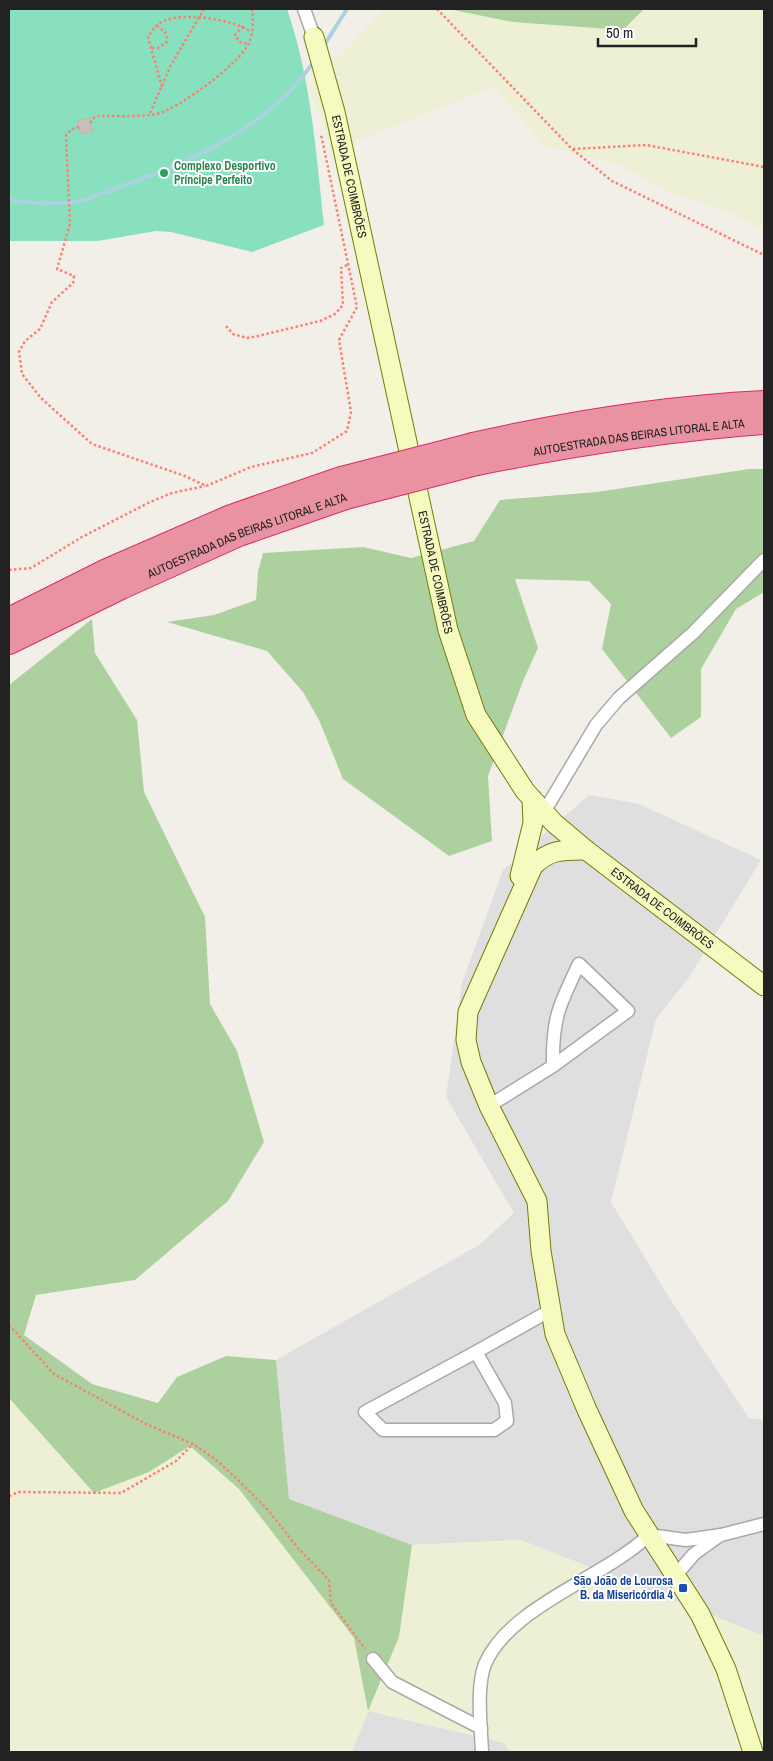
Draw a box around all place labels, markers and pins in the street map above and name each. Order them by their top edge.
place label: Complexo Desportivo Príncipe Perfeito [174,158,276,188]
marker: Complexo Desportivo Príncipe Perfeito [158,167,170,179]
place label: São João de Lourosa B. da Misericórdia 4 [573,1573,674,1603]
marker: São João de Lourosa B. da Misericórdia 4 [677,1582,689,1594]

